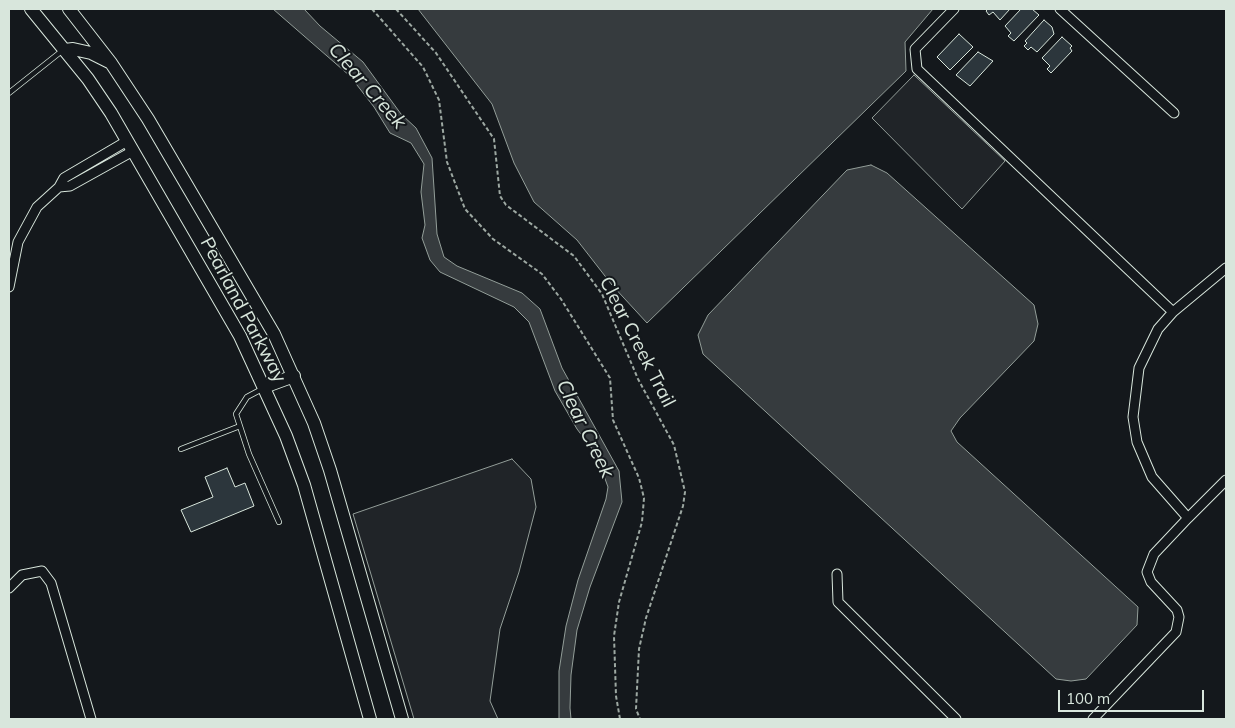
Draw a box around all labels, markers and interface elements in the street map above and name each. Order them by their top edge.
water label: Clear Creek [323,38,411,134]
street label: Pearland Parkway [195,233,291,387]
street label: Clear Creek Trail [594,273,680,411]
water label: Clear Creek [551,376,619,482]
scale bar [1060,680,1206,712]
text: 100 m [1066,689,1110,708]

